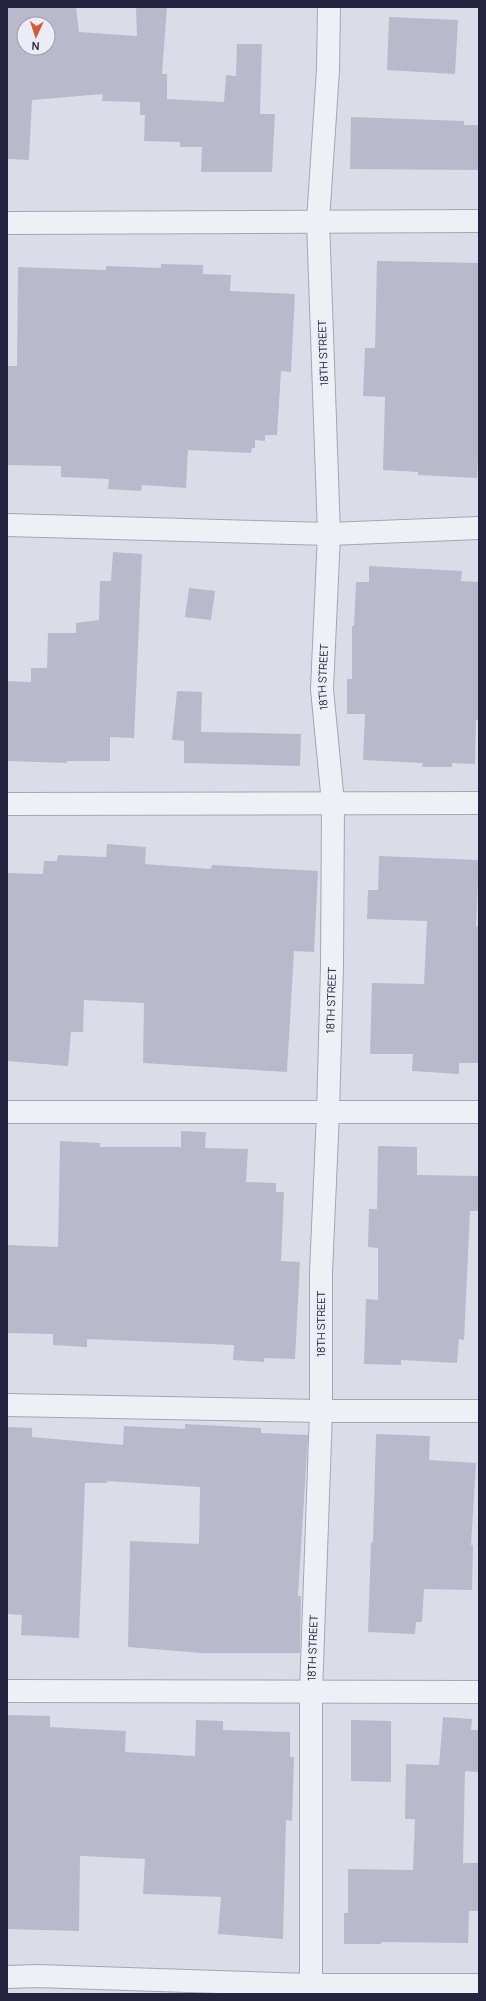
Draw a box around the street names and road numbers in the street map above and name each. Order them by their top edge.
street label: 18TH STREET [314,319,331,386]
street label: 18TH STREET [314,643,331,711]
street label: 18TH STREET [322,967,339,1034]
street label: 18TH STREET [313,1290,328,1357]
street label: 18TH STREET [303,1614,321,1681]

